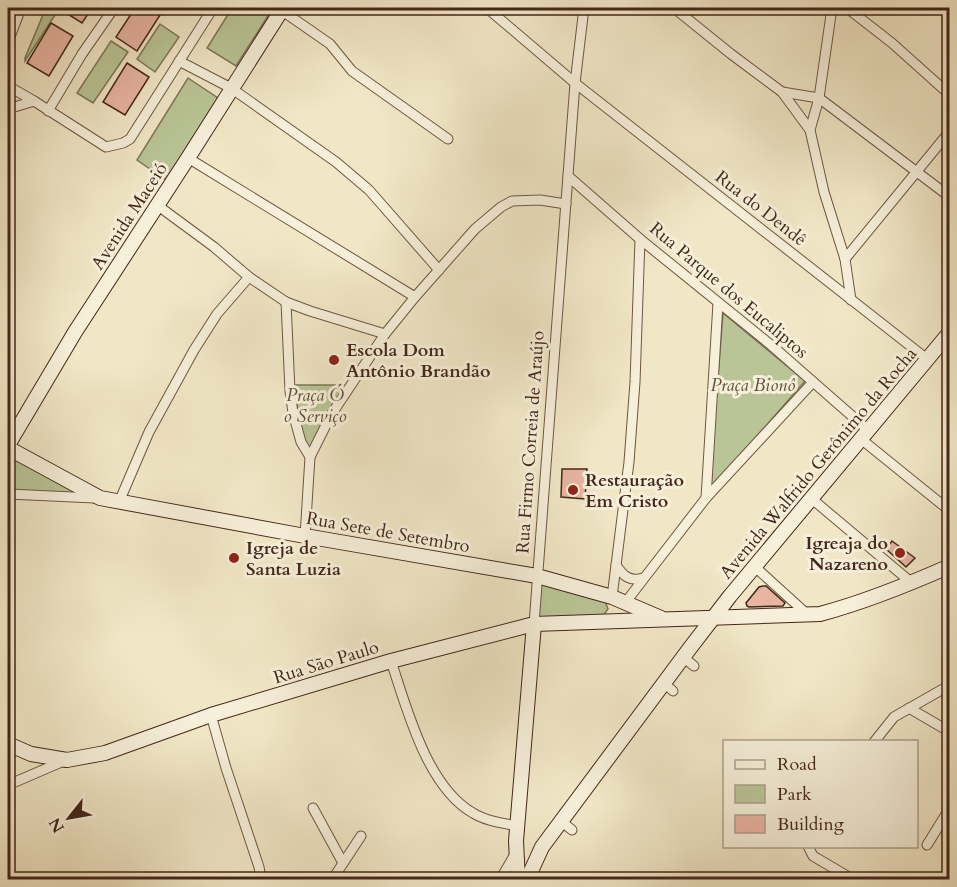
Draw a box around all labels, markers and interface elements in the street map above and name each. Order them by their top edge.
street label: Avenida Maceió [85,157,174,275]
street label: Rua do Dendê [710,165,812,252]
street label: Rua Parque dos Eucaliptos [644,216,813,364]
street label: Rua Firmo Correia de Araújo [510,329,551,554]
place label: Escola Dom Antônio Brandão [346,338,490,384]
street label: Avenida Walfrido Gerônimo da Rocha [714,342,923,584]
marker: Escola Dom Antônio Brandão [327,353,341,367]
park label: Praça Bionô [711,373,795,398]
park label: Praça Ó o Serviço [283,383,347,429]
place label: Restauração Em Cristo [585,468,684,514]
marker: Restauração Em Cristo [566,483,580,497]
street label: Rua Sete de Setembro [304,506,472,559]
place label: Igreaja do Nazareno [805,531,888,577]
place label: Igreja de Santa Luzia [246,536,341,582]
marker: Igreaja do Nazareno [893,546,907,560]
marker: Igreja de Santa Luzia [227,551,241,565]
street label: Rua São Paulo [270,635,382,690]
legend [723,740,918,848]
text: Road [777,752,817,777]
text: Park [777,782,812,807]
north arrow [39,788,99,848]
text: Building [777,812,845,837]
text: N [44,813,70,837]

